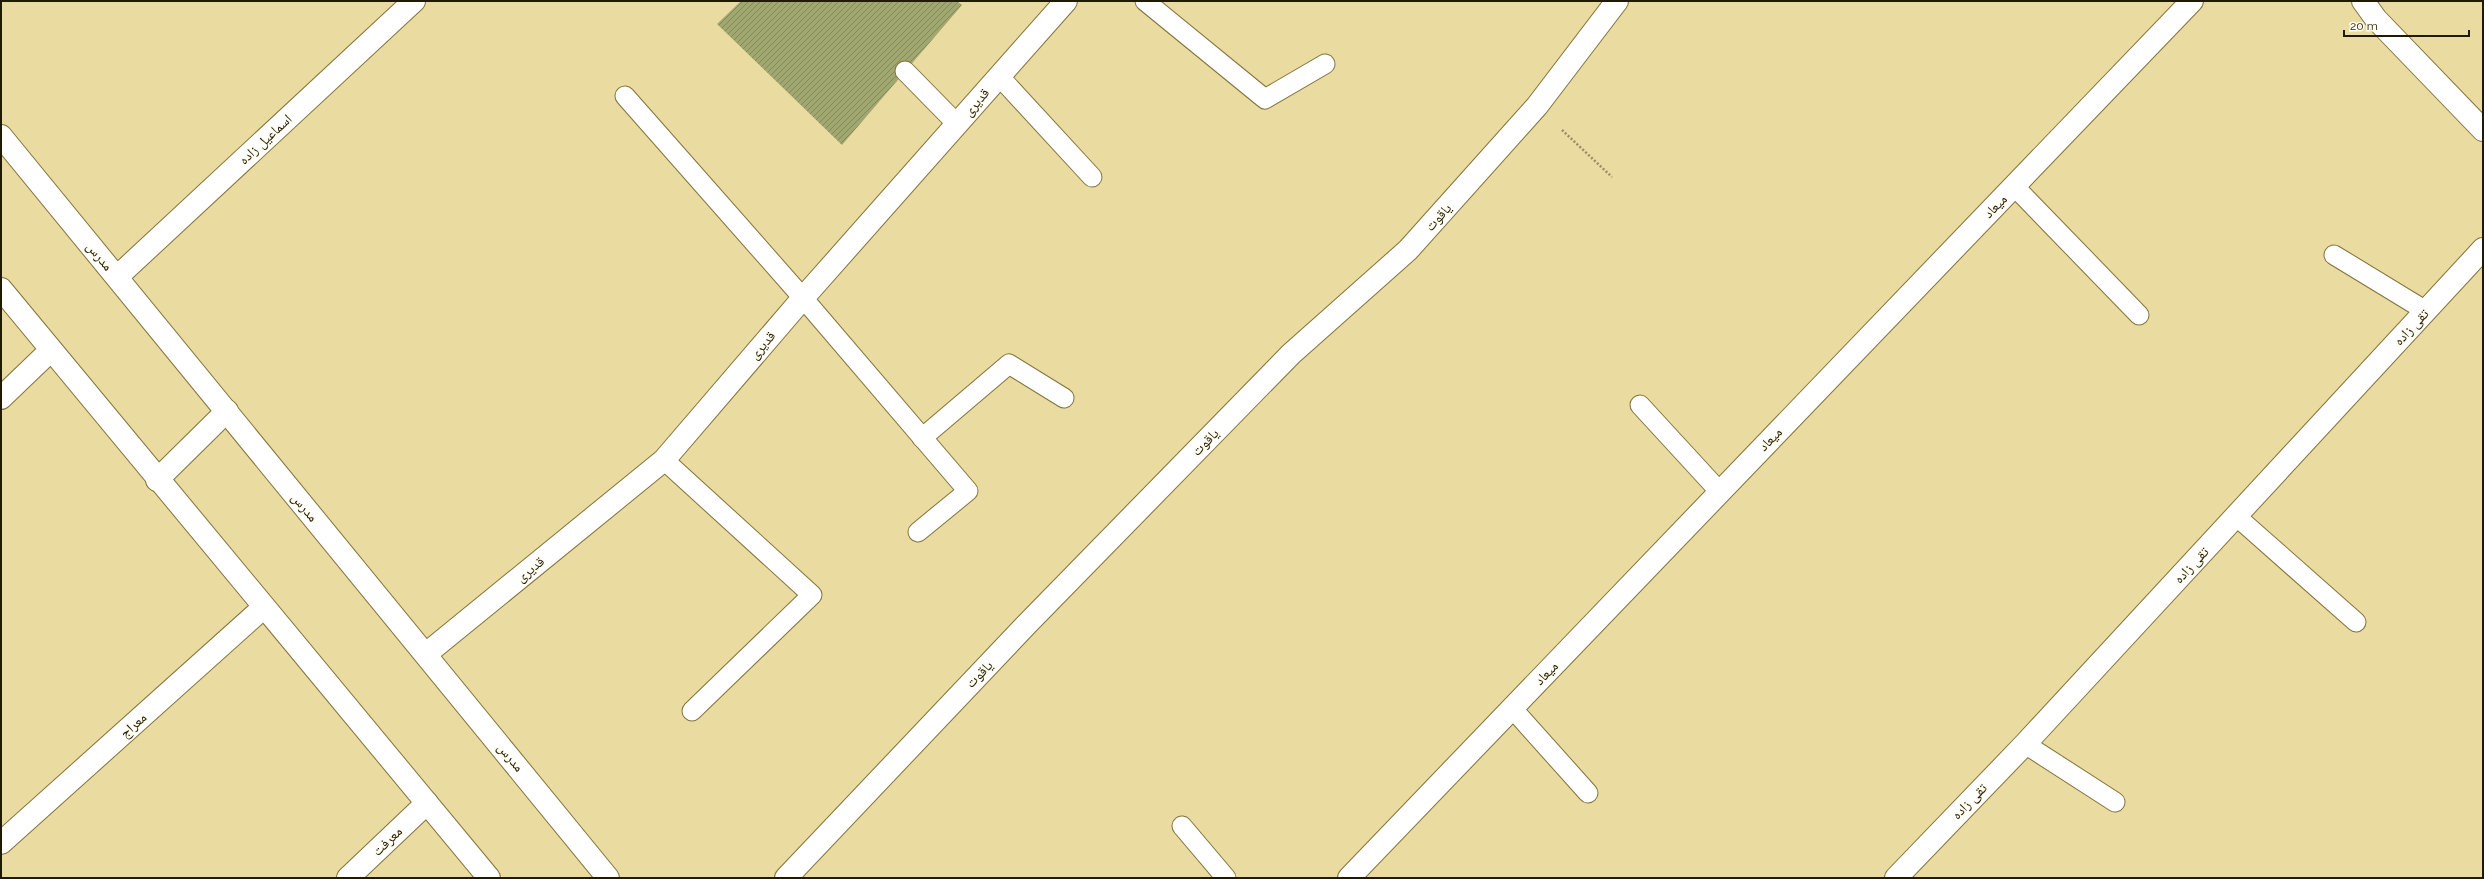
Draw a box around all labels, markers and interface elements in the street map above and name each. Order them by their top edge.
scale bar [2344,12,2469,38]
text: 20 m [2350,19,2378,33]
street label: قدیری [960,85,993,120]
street label: اسماعیل زاده [235,111,295,168]
street label: میعاد [1980,191,2010,221]
street label: یاقوت [1421,200,1455,235]
street label: مدرس [83,238,116,274]
street label: تقی زاده [2390,305,2433,349]
street label: قدیری [746,328,779,363]
street label: میعاد [1755,424,1785,454]
street label: یاقوت [1188,425,1223,460]
street label: مدرس [288,489,321,525]
street label: تقی زاده [2170,543,2213,587]
street label: قدیری [513,553,548,586]
street label: یاقوت [962,657,997,692]
street label: میعاد [1531,658,1561,688]
street label: معراج [116,709,151,742]
street label: مدرس [494,739,527,775]
street label: تقی زاده [1948,780,1991,823]
street label: معرفت [369,823,406,860]

